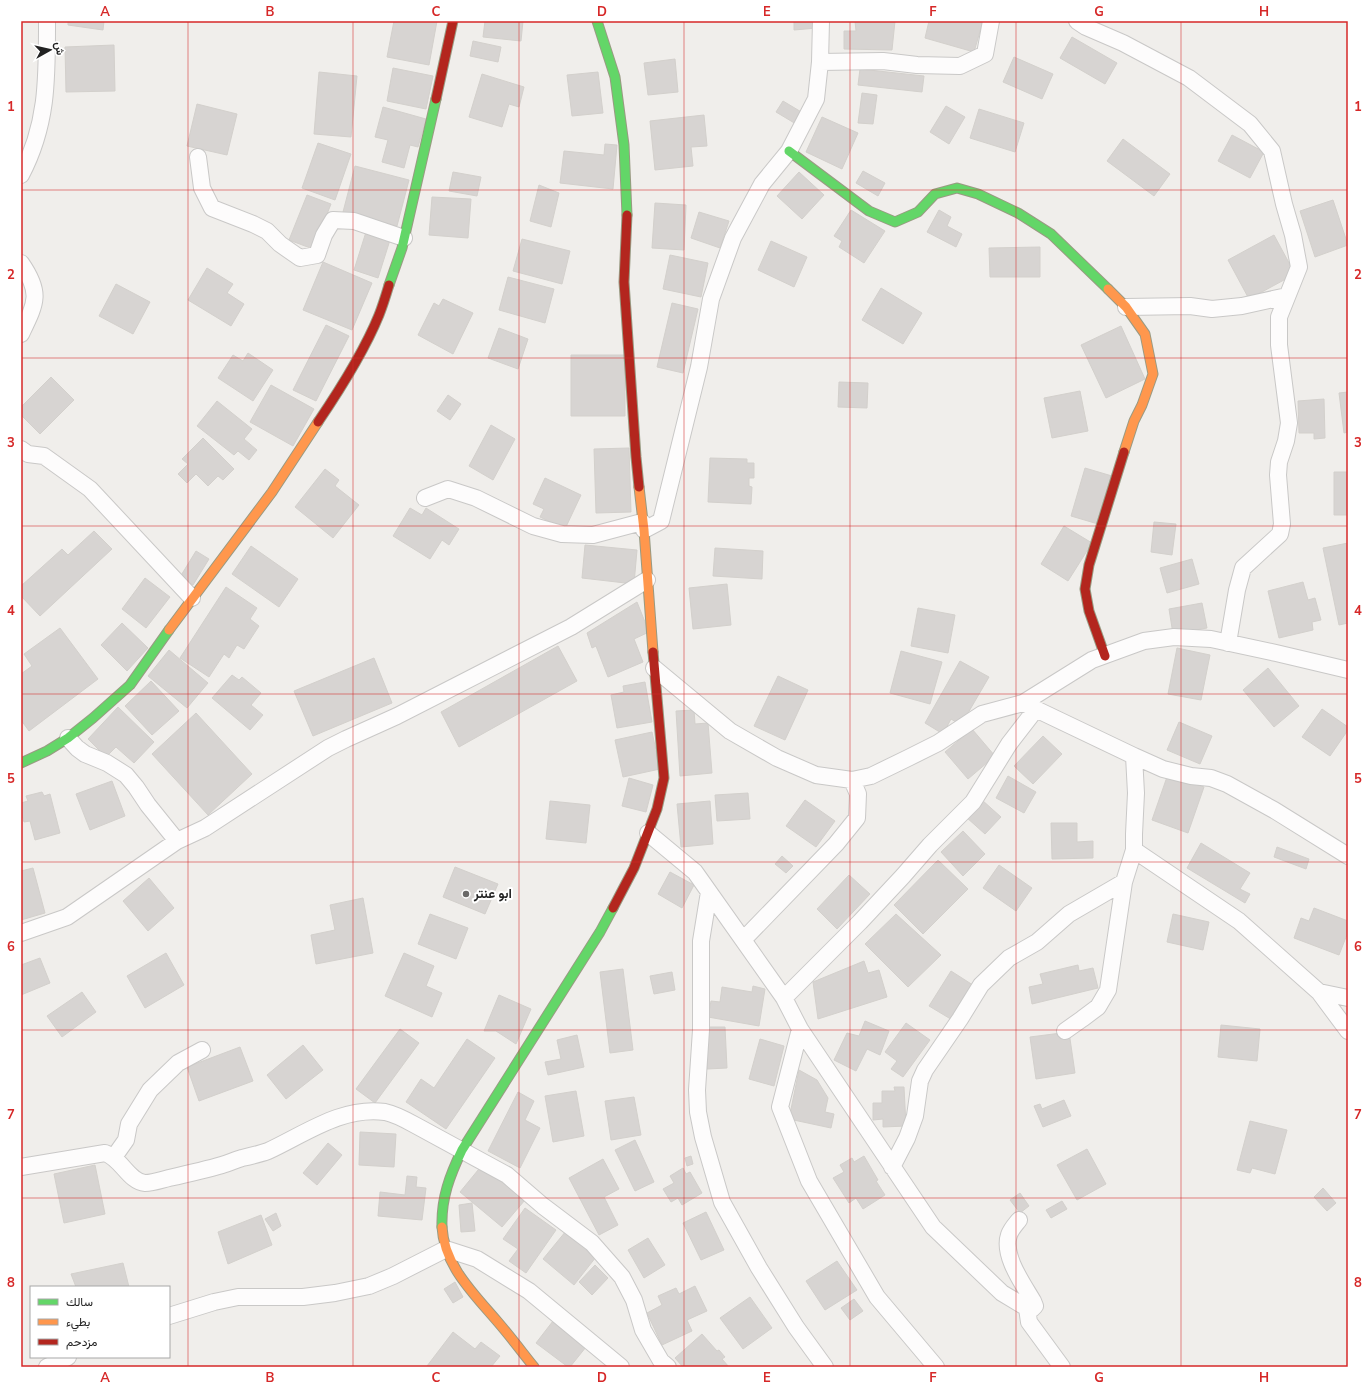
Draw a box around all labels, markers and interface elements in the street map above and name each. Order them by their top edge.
text: A [100,3,110,21]
text: B [266,3,275,21]
text: C [432,3,441,21]
text: D [597,3,607,21]
text: E [763,3,771,21]
text: F [929,3,937,21]
text: G [1094,3,1104,21]
text: H [1259,3,1269,21]
north arrow [30,30,70,70]
text: ش [51,41,68,56]
text: 1 [7,98,15,116]
text: 1 [1354,98,1362,116]
text: 2 [7,266,15,284]
text: 2 [1354,266,1362,284]
text: 3 [7,434,15,452]
text: 3 [1354,434,1362,452]
text: 4 [7,602,15,620]
text: 4 [1354,602,1362,620]
text: 5 [7,770,15,788]
text: 5 [1354,770,1362,788]
place label: ابو عنتر [473,885,512,903]
marker: ابو عنتر [461,889,471,899]
text: 6 [7,938,15,956]
text: 6 [1354,938,1362,956]
text: 7 [7,1106,15,1124]
text: 7 [1354,1106,1362,1124]
text: 8 [7,1274,15,1292]
text: 8 [1354,1274,1362,1292]
legend [30,1286,170,1358]
text: سالك [66,1294,93,1310]
text: بطيء [66,1314,90,1332]
text: مزدحم [66,1334,97,1350]
text: A [100,1369,110,1387]
text: B [266,1369,275,1387]
text: C [432,1369,441,1387]
text: D [597,1369,607,1387]
text: E [763,1369,771,1387]
text: F [929,1369,937,1387]
text: G [1094,1369,1104,1387]
text: H [1259,1369,1269,1387]

